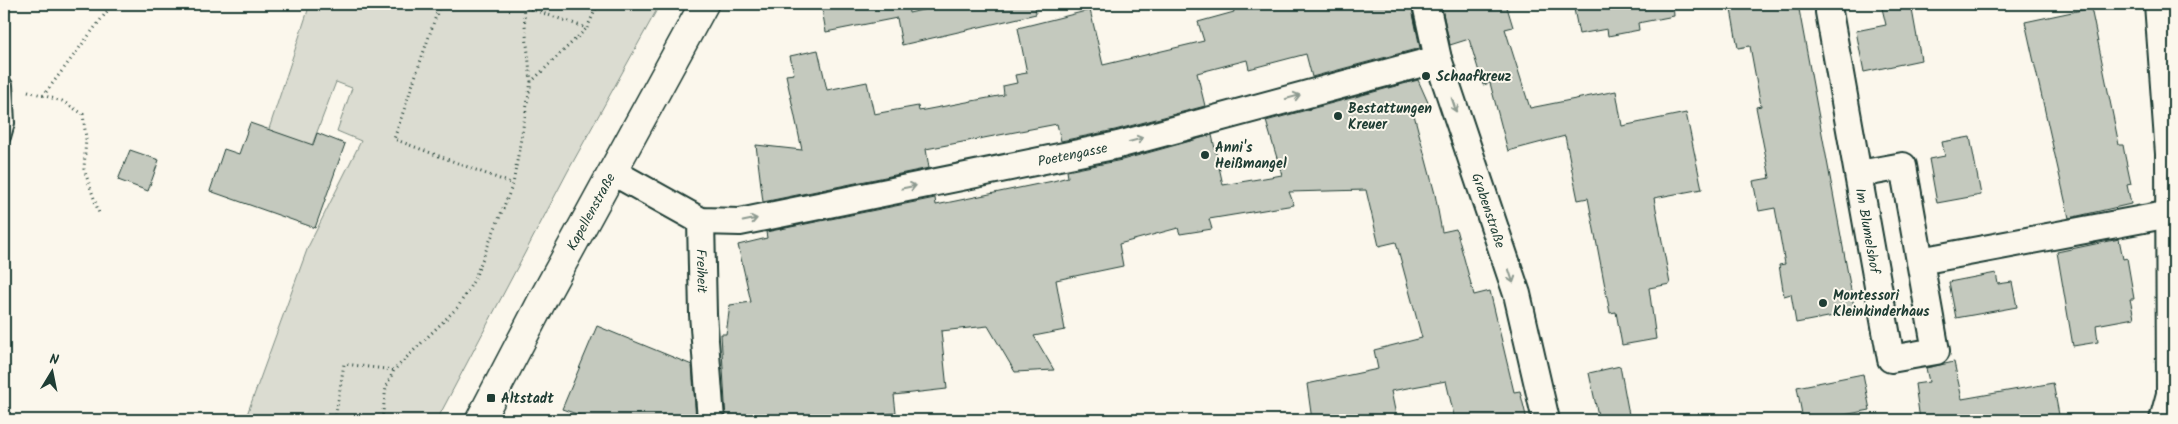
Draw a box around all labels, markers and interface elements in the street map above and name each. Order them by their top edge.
place label: Schaafkreuz [1436,66,1511,88]
marker: Schaafkreuz [1420,70,1432,82]
one-way arrow [1285,92,1301,102]
one-way arrow [1449,96,1459,112]
place label: Bestattungen Kreuer [1348,98,1432,136]
marker: Bestattungen Kreuer [1332,110,1344,122]
one-way arrow [1128,134,1144,144]
street label: Poetengasse [1036,137,1110,173]
place label: Anni's Heißmangel [1215,137,1287,175]
marker: Anni's Heißmangel [1199,149,1211,161]
street label: Kapellenstraße [561,169,622,255]
street label: Grabenstraße [1465,170,1511,252]
one-way arrow [900,182,916,192]
street label: Im Blumelshof [1849,186,1886,277]
one-way arrow [741,215,757,224]
street label: Freiheit [690,249,713,294]
one-way arrow [1506,267,1516,283]
place label: Montessori Kleinkinderhaus [1833,285,1930,323]
marker: Montessori Kleinkinderhaus [1817,297,1829,309]
north arrow [28,346,78,396]
text: N [48,349,61,372]
place label: Altstadt [501,388,554,410]
marker: Altstadt [485,392,497,404]

